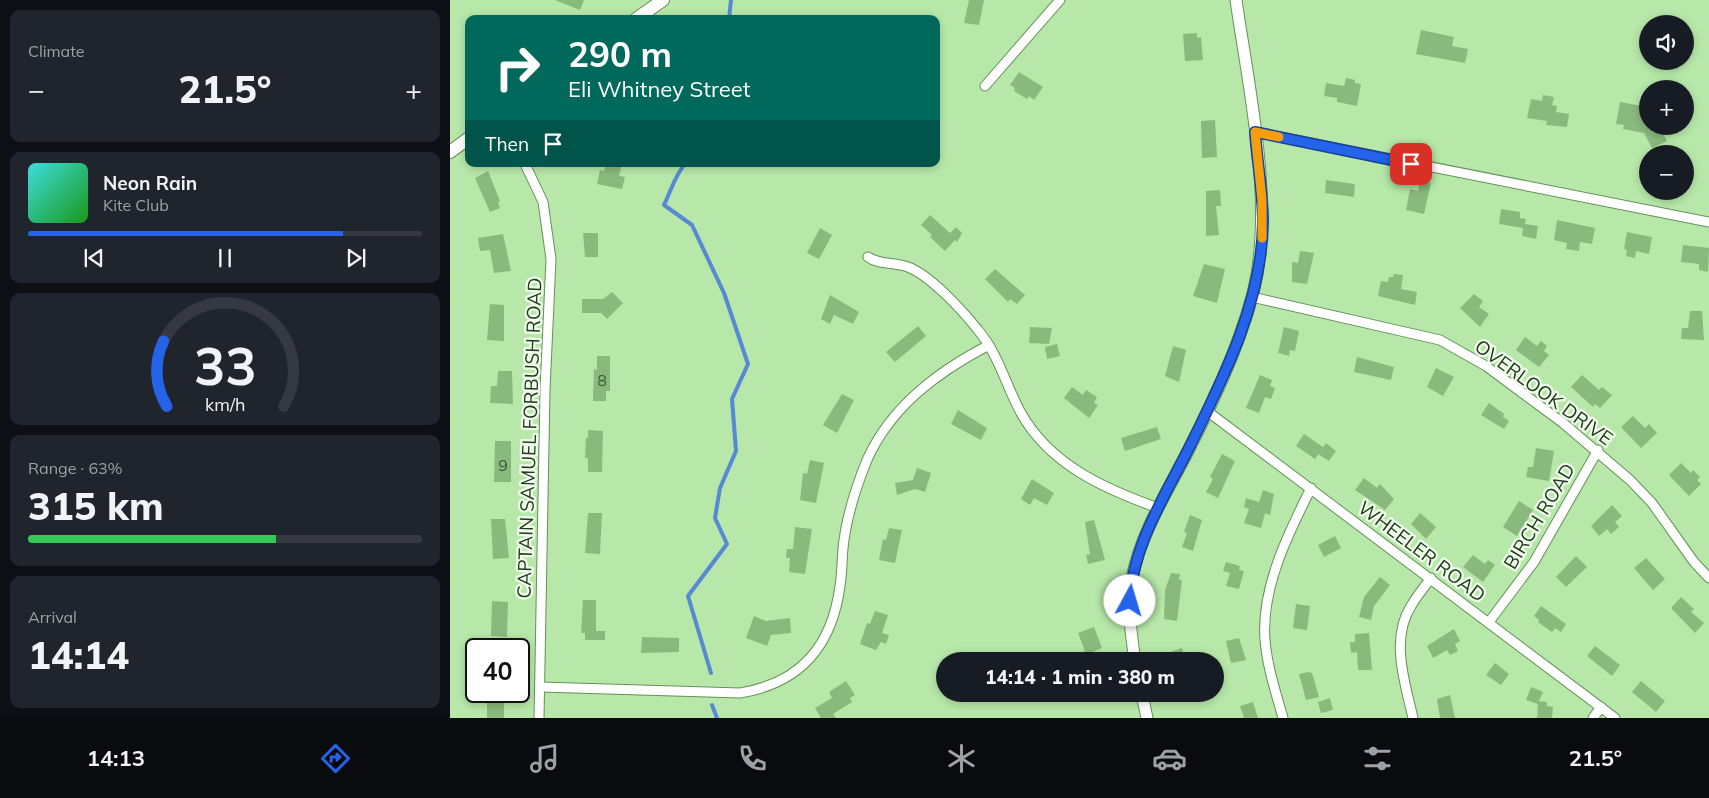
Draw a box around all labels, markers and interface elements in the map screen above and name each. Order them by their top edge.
map controls [1639,15,1694,200]
button: sound [1639,15,1694,70]
text: 290 m [568,32,672,76]
icon: right [485,35,550,100]
text: Climate [28,41,84,61]
text: 21.5° [179,65,271,113]
text: − [28,72,45,107]
text: + [405,72,422,107]
text: Eli Whitney Street [568,75,750,103]
button: + [1639,80,1694,135]
icon: arrive [539,130,567,158]
text: Then [485,132,529,156]
pin [1390,143,1432,185]
button: − [1639,145,1694,200]
icon: arrive [1397,150,1425,178]
text: Neon Rain [103,171,197,195]
text: Kite Club [103,195,169,215]
icon: previous [80,244,108,272]
icon: pause [211,244,239,272]
icon: next [342,244,370,272]
street label: CAPTAIN SAMUEL FORBUSH ROAD [511,277,547,599]
text: 33 [194,333,256,398]
street label: OVERLOOK DRIVE [1470,334,1618,450]
house number: 8 [597,370,607,390]
text: km/h [205,393,245,415]
house number: 9 [498,455,508,475]
text: Range · 63% [28,458,123,478]
street label: BIRCH ROAD [1498,459,1580,573]
text: 315 km [28,482,164,530]
street label: WHEELER ROAD [1354,495,1490,607]
position arrow [1103,574,1155,626]
text: Arrival [28,607,77,627]
text: 14:14 [28,631,129,679]
speed limit sign: 40 [465,638,530,703]
text: 14:14 · 1 min · 380 m [985,665,1175,689]
icon: directions [318,741,353,776]
icon: music [527,741,562,776]
icon: phone [735,741,770,776]
icon: climate [944,741,979,776]
icon: car [1152,741,1187,776]
icon: filters [1360,741,1395,776]
text: 14:13 [87,744,145,772]
text: 21.5° [1569,744,1622,772]

